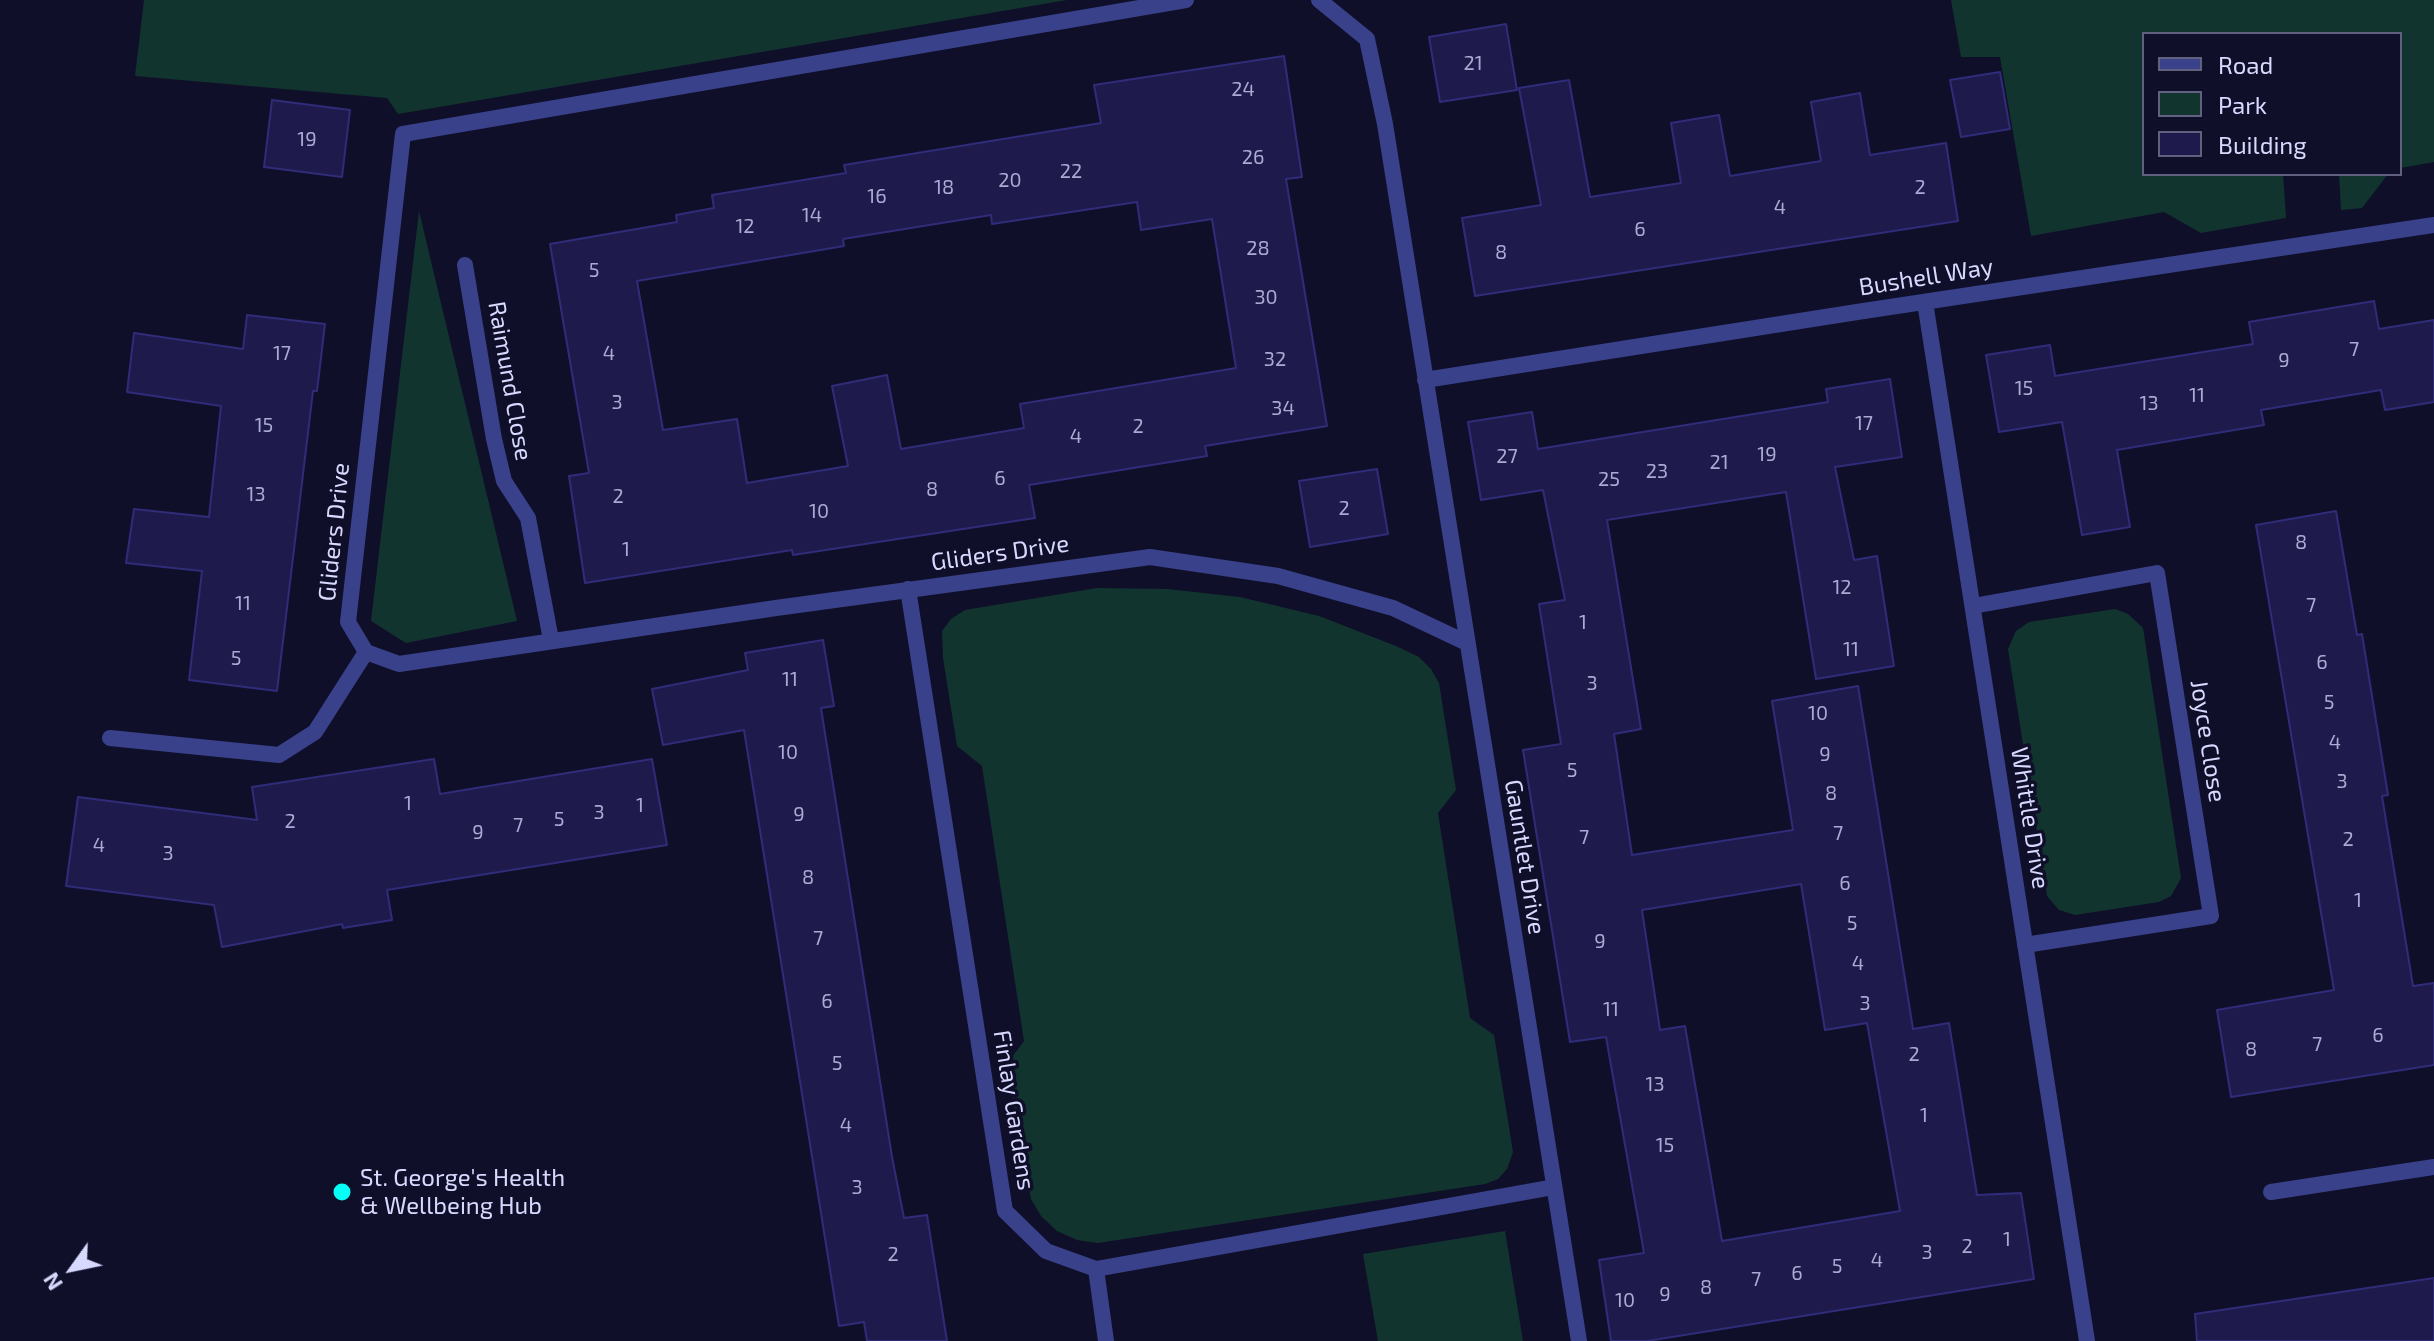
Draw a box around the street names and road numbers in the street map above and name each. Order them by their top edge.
street label: Bushell Way [1857,252,1995,302]
street label: Raimund Close [482,299,538,463]
street label: Gliders Drive [312,461,356,603]
street label: Gliders Drive [929,529,1071,577]
street label: Joyce Close [2184,678,2232,804]
street label: Whittle Drive [2005,745,2055,891]
street label: Gauntlet Drive [1499,777,1551,937]
street label: Finlay Gardens [987,1028,1041,1192]

